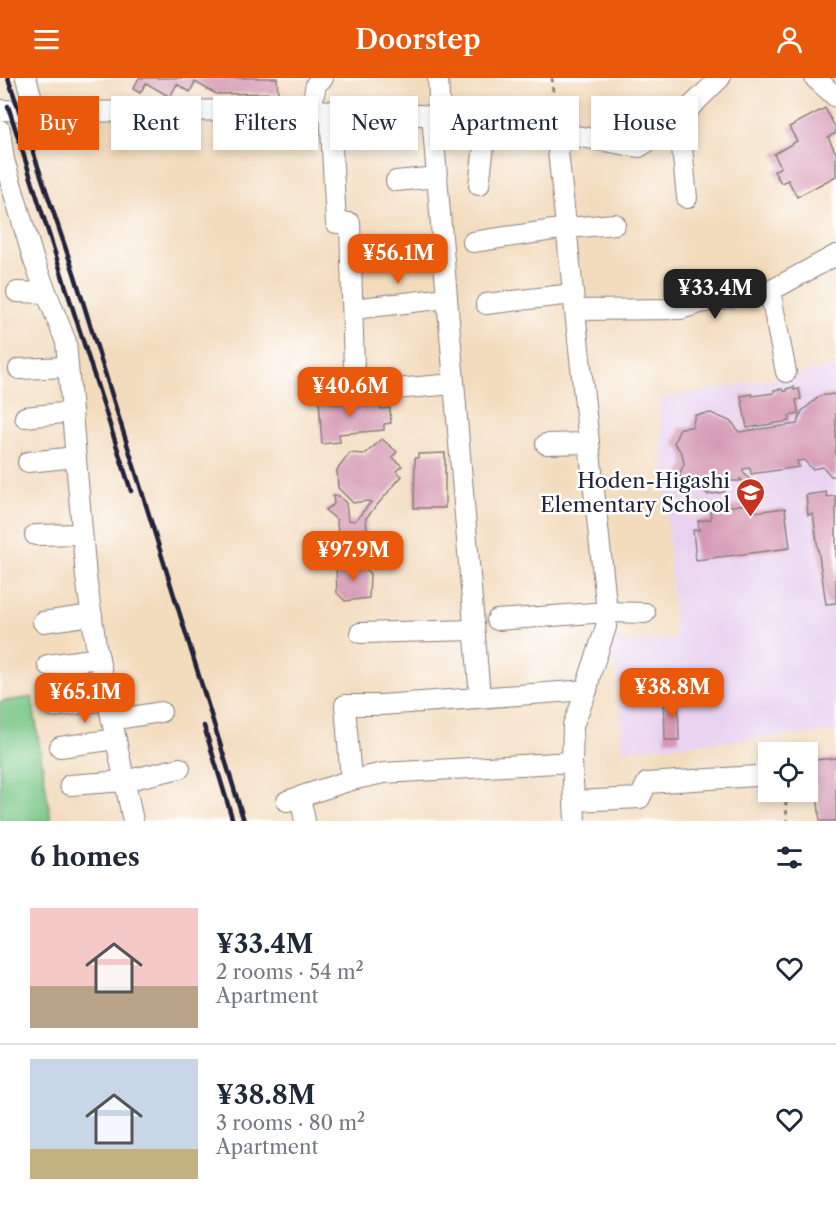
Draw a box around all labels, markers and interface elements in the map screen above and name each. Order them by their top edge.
icon: menu [30,23,63,56]
text: Doorstep [355,23,481,56]
icon: person [773,23,806,56]
chip: Buy [18,96,99,150]
chip: Rent [111,96,201,150]
chip: Filters [213,96,318,150]
chip: New [330,96,418,150]
chip: Apartment [430,96,579,150]
chip: House [591,96,698,150]
pin: ¥56.1M [349,234,447,285]
text: ¥56.1M [362,241,434,265]
pin: ¥33.4M [666,269,764,320]
text: ¥33.4M [678,276,752,300]
pin: ¥40.6M [301,367,399,418]
text: ¥40.6M [312,374,388,398]
place label: Hoden-Higashi Elementary School [540,468,730,517]
school or university icon: Hoden-Higashi Elementary School [735,476,767,518]
pin: ¥97.9M [304,531,402,582]
text: ¥97.9M [316,538,390,562]
pin: ¥38.8M [623,668,721,719]
pin: ¥65.1M [36,673,134,724]
text: ¥38.8M [634,675,710,699]
text: ¥65.1M [49,680,121,704]
map controls [758,742,818,802]
button: locate [758,742,818,802]
text: 6 homes [30,841,140,873]
icon: filters [773,841,806,874]
text: ¥33.4M [216,928,313,960]
icon: home [78,932,150,1004]
icon: heart [773,952,806,985]
text: 2 rooms · 54 m² [216,960,364,984]
text: Apartment [216,984,319,1008]
text: ¥38.8M [216,1079,315,1111]
icon: home [78,1083,150,1155]
icon: heart [773,1103,806,1136]
text: 3 rooms · 80 m² [216,1111,365,1135]
text: Apartment [216,1135,319,1159]

